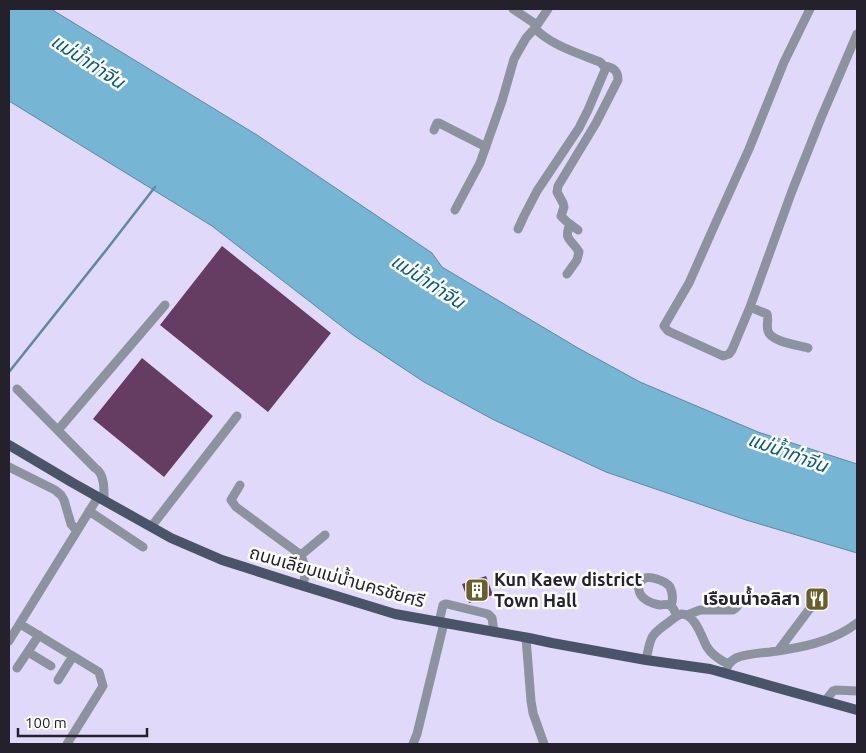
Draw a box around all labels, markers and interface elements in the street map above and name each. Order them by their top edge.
water label: แม่น้ำท่าจีน [47,28,131,94]
water label: แม่น้ำท่าจีน [387,248,471,314]
water label: แม่น้ำท่าจีน [745,426,833,477]
street label: ถนนเลียบแม่น้ำนครชัยศรี [248,540,428,611]
place label: Kun Kaew district Town Hall [494,569,642,610]
building icon: Kun Kaew district Town Hall [464,577,490,603]
place label: เรือนน้ำอลิสา [703,586,800,608]
restaurant icon: เรือนน้ำอลิสา [804,586,830,612]
scale bar [18,706,146,738]
text: 100 m [25,714,67,731]

